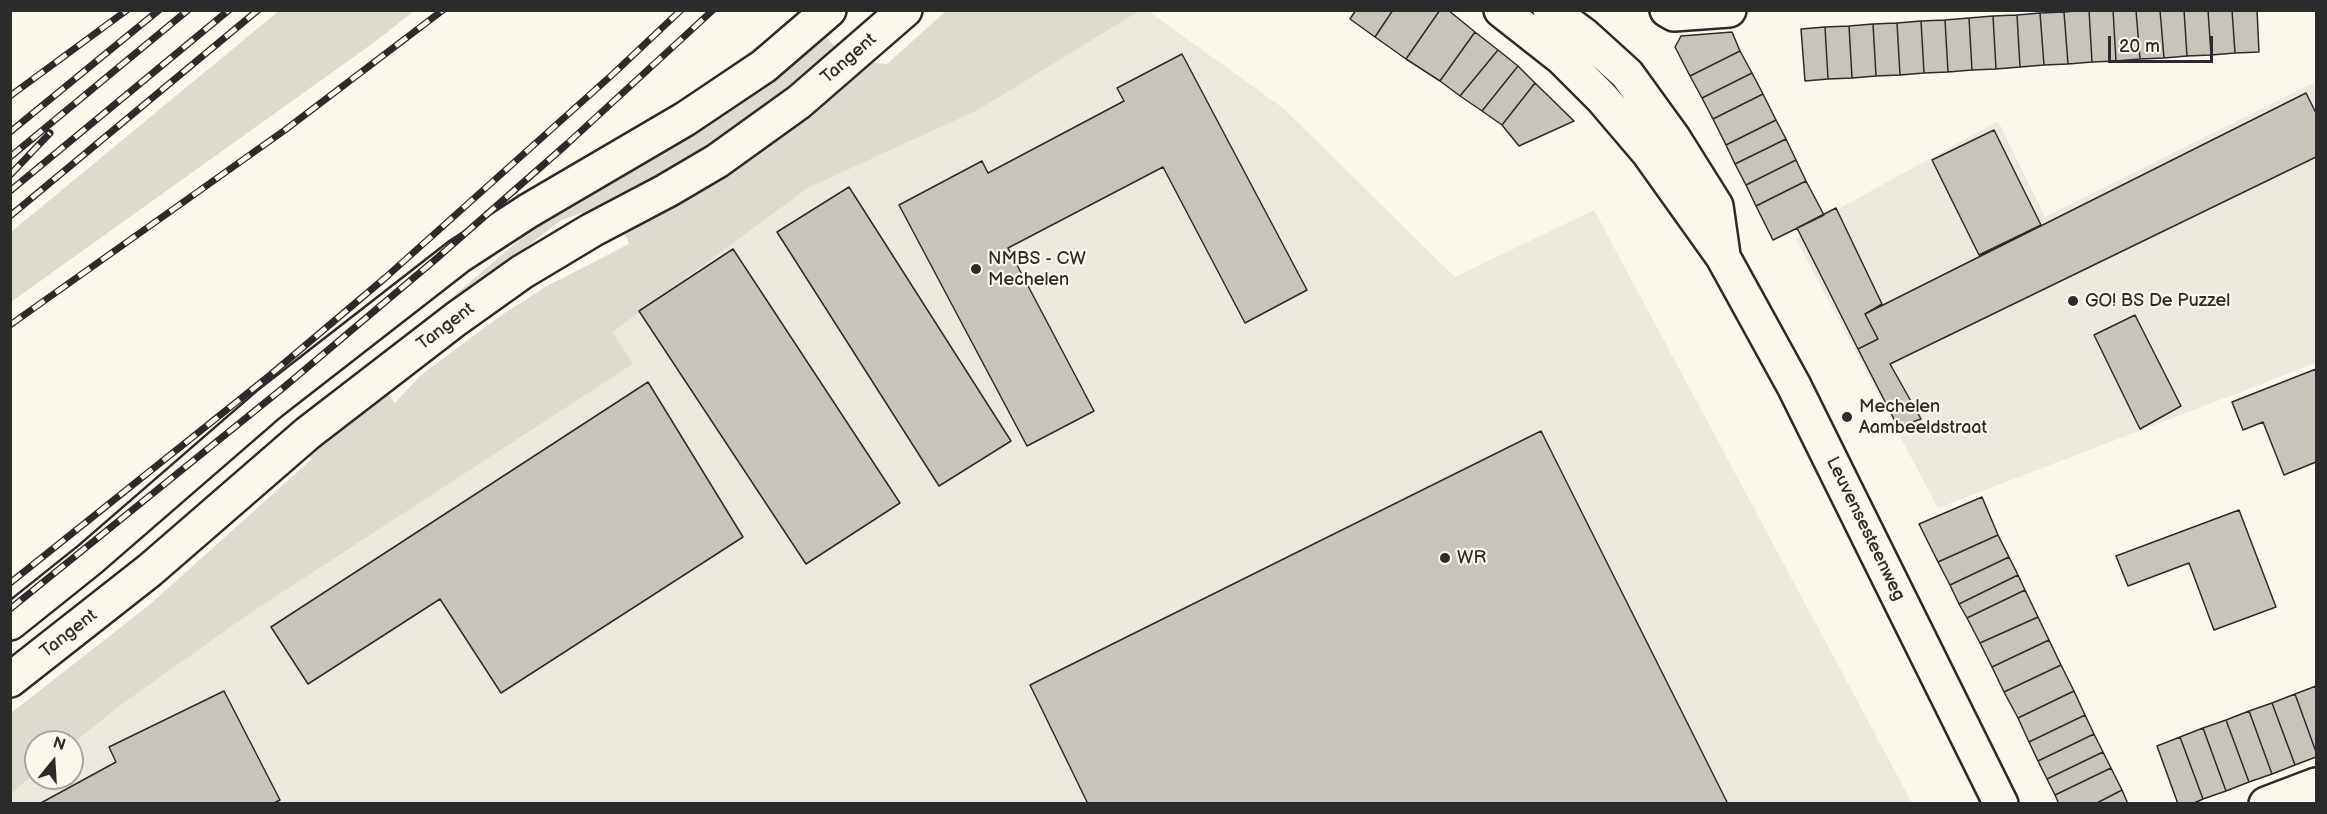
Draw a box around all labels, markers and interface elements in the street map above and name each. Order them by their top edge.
scale bar [2111,24,2216,62]
street label: Tangent [817,29,881,89]
text: 20 m [2119,36,2160,57]
place label: NMBS - CW Mechelen [988,248,1086,290]
marker: NMBS - CW Mechelen [969,262,983,276]
place label: GO! BS De Puzzel [2085,290,2230,312]
marker: GO! BS De Puzzel [2066,294,2080,308]
street label: Tangent [413,299,479,355]
place label: Mechelen Aambeeldstraat [1859,396,1987,438]
marker: Mechelen Aambeeldstraat [1840,410,1854,424]
street label: Leuvensesteenweg [1821,453,1909,605]
place label: WR [1457,547,1486,569]
marker: WR [1438,551,1452,565]
street label: Tangent [36,605,102,663]
north arrow [24,730,84,790]
text: N [50,733,68,755]

